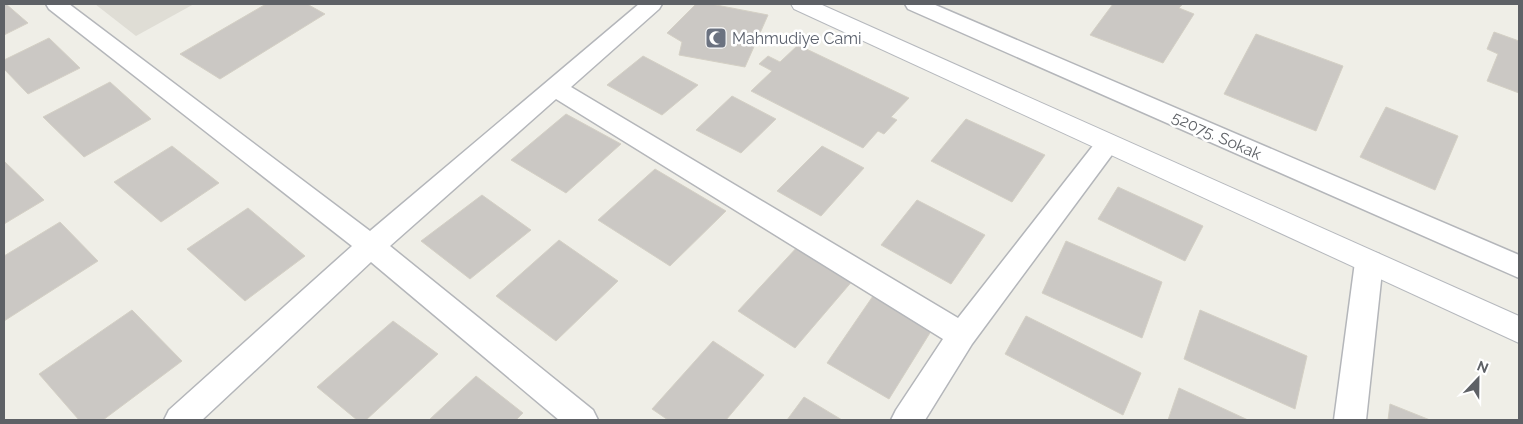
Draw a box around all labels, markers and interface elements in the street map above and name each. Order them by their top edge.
mosque icon: Mahmudiye Cami [704,26,728,50]
place label: Mahmudiye Cami [732,29,861,48]
street label: 52075. Sokak [1169,107,1265,164]
north arrow [1453,354,1503,404]
text: N [1475,358,1491,376]

